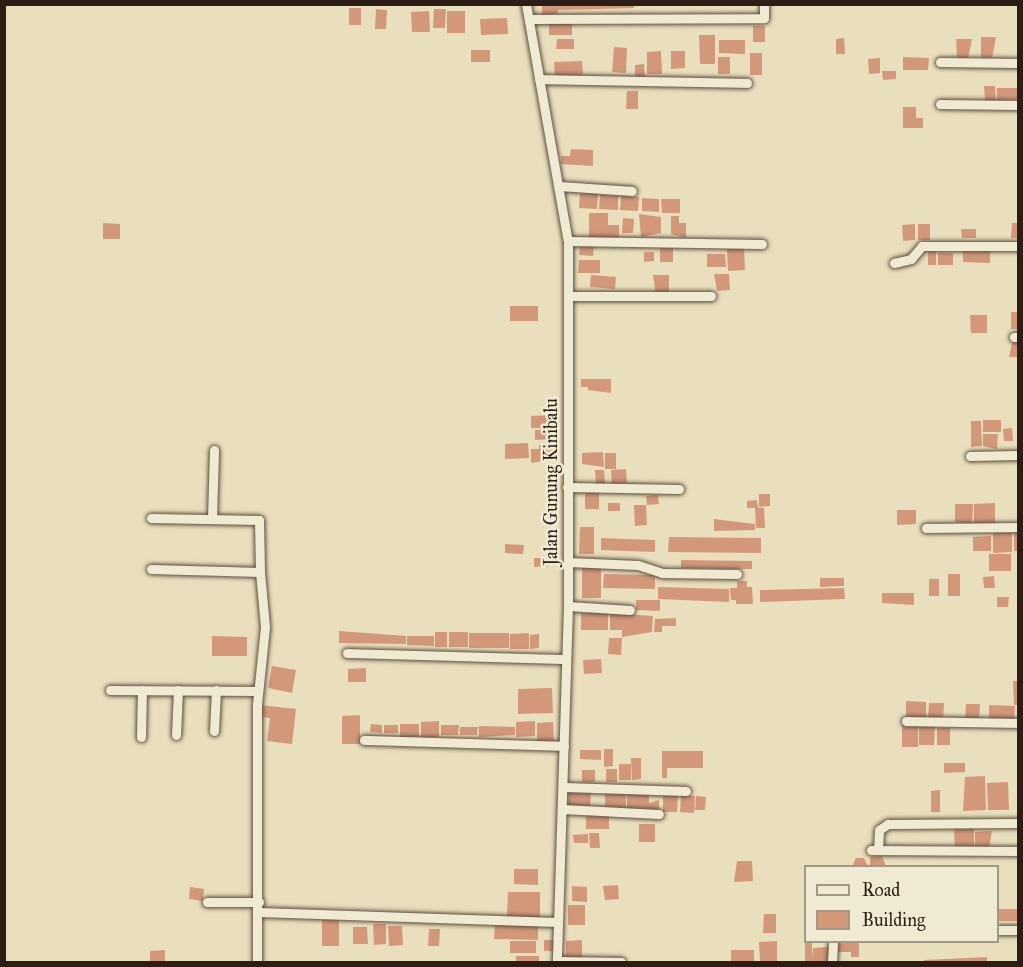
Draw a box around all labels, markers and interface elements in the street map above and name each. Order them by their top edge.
street label: Jalan Gunung Kinibalu [540,398,562,566]
legend [804,865,999,943]
text: Road [862,879,900,901]
text: Building [862,909,925,931]

